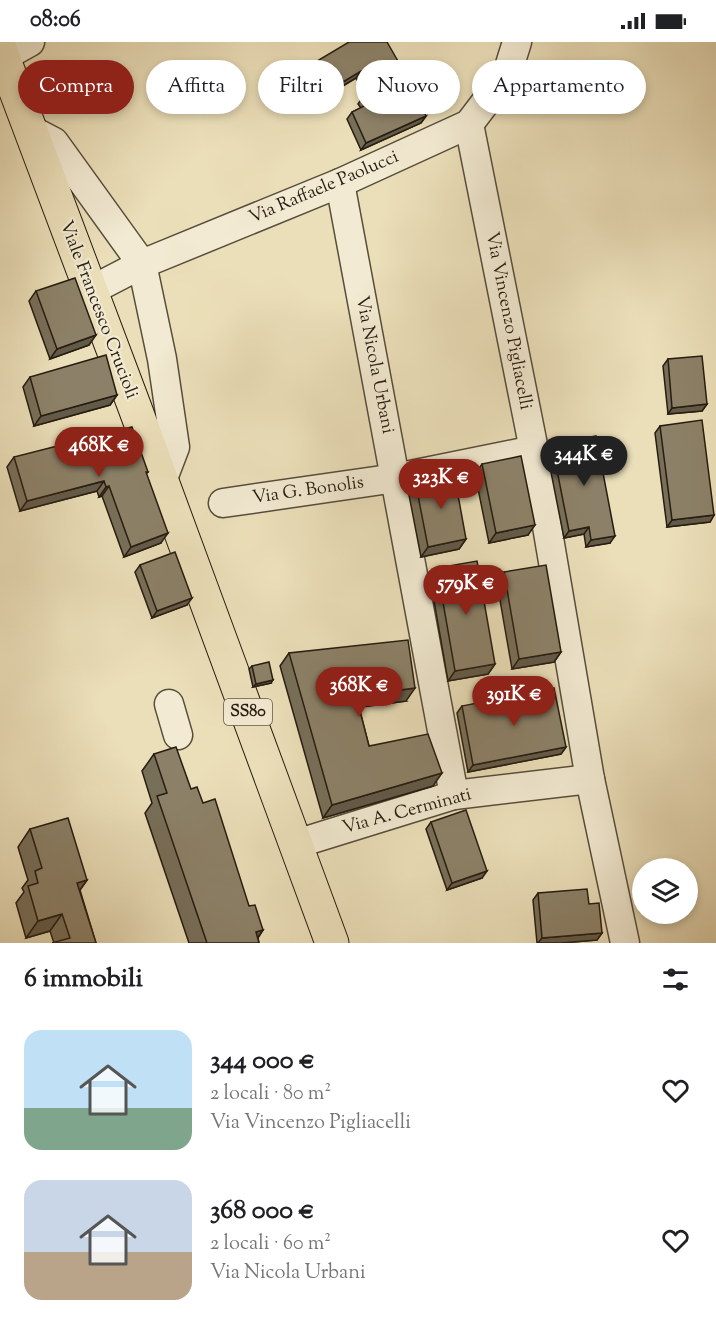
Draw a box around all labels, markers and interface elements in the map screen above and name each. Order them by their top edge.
text: 08:06 [30,5,81,37]
chip: Compra [18,60,134,114]
chip: Affitta [146,60,246,114]
chip: Filtri [258,60,344,114]
chip: Nuovo [356,60,460,114]
chip: Appartamento [472,60,646,114]
street label: Via Raffaele Paolucci [245,145,403,231]
street label: Viale Francesco Crucioli [52,217,144,403]
street label: Via Vincenzo Pigliacelli [478,230,538,412]
street label: Via Nicola Urbani [348,294,400,436]
pin: 468K € [50,427,148,478]
text: 468K € [69,432,129,461]
pin: 344K € [535,436,633,487]
text: 344K € [554,441,614,470]
pin: 323K € [392,459,490,510]
text: 323K € [413,464,469,493]
street label: Via G. Bonolis [251,470,365,512]
pin: 579K € [417,565,515,616]
text: 579K € [437,570,495,599]
pin: 368K € [310,667,408,718]
text: 368K € [330,672,388,701]
pin: 391K € [465,676,563,727]
text: 391K € [486,681,542,710]
road number: SS80 [224,699,272,725]
street label: Via A. Cerminati [339,782,475,842]
map controls [632,858,698,924]
button: layers [632,858,698,924]
text: 6 immobili [24,961,143,998]
icon: filters [659,963,692,996]
text: 344 000 € [210,1043,315,1080]
icon: home [72,1054,144,1126]
icon: heart [659,1074,692,1107]
text: 2 locali · 80 m² [210,1080,331,1109]
text: Via Vincenzo Pigliacelli [210,1109,411,1138]
text: 368 000 € [210,1193,315,1230]
icon: home [72,1204,144,1276]
icon: heart [659,1224,692,1257]
text: 2 locali · 60 m² [210,1230,331,1259]
text: Via Nicola Urbani [210,1259,366,1288]

